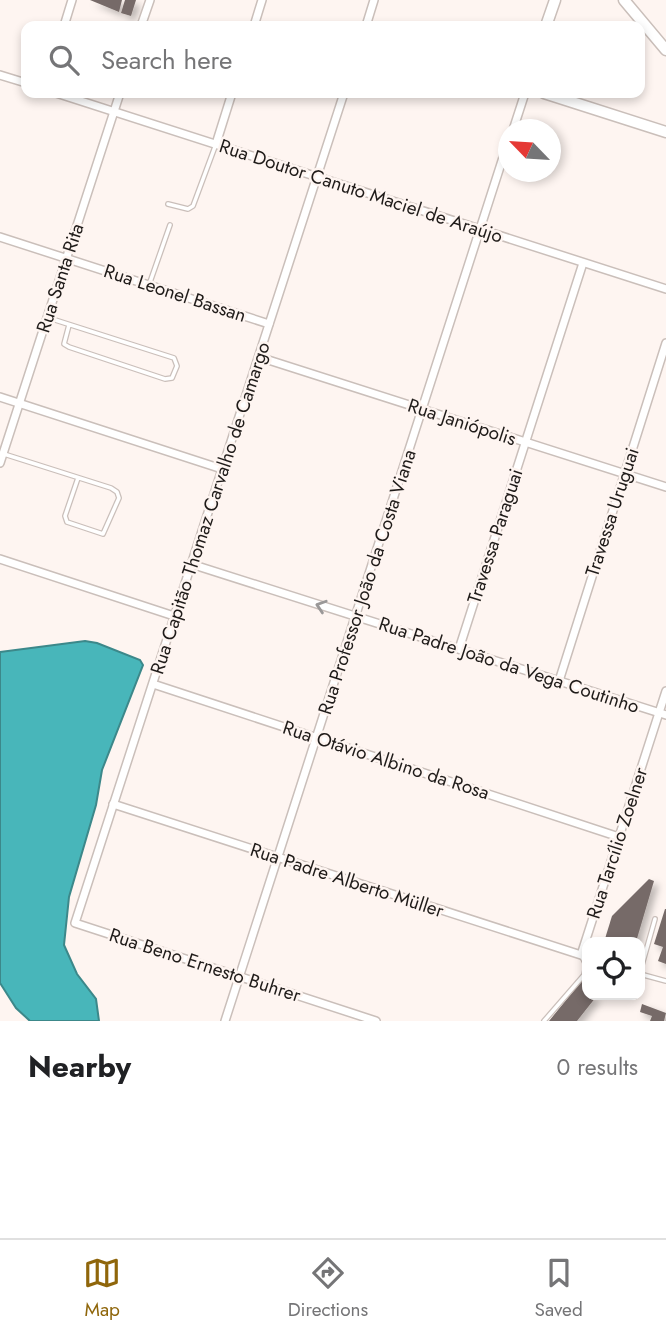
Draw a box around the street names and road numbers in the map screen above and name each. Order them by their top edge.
street label: Rua Doutor Canuto Maciel de Araújo [216,132,506,250]
street label: Rua Santa Rita [30,220,90,336]
street label: Rua Leonel Bassan [100,257,250,329]
street label: Rua Capitão Thomaz Carvalho de Camargo [143,338,277,678]
street label: Rua Janiópolis [404,392,520,452]
street label: Travessa Uruguai [578,444,646,580]
street label: Rua Professor João da Costa Viana [311,446,423,718]
street label: Travessa Paraguai [460,465,530,607]
street label: Rua Padre João da Vega Coutinho [375,610,643,720]
street label: Rua Otávio Albino da Rosa [279,714,493,806]
street label: Rua Tarcílio Zoelner [580,763,654,922]
street label: Rua Padre Alberto Müller [247,836,448,924]
street label: Rua Beno Ernesto Buhrer [106,921,305,1009]

